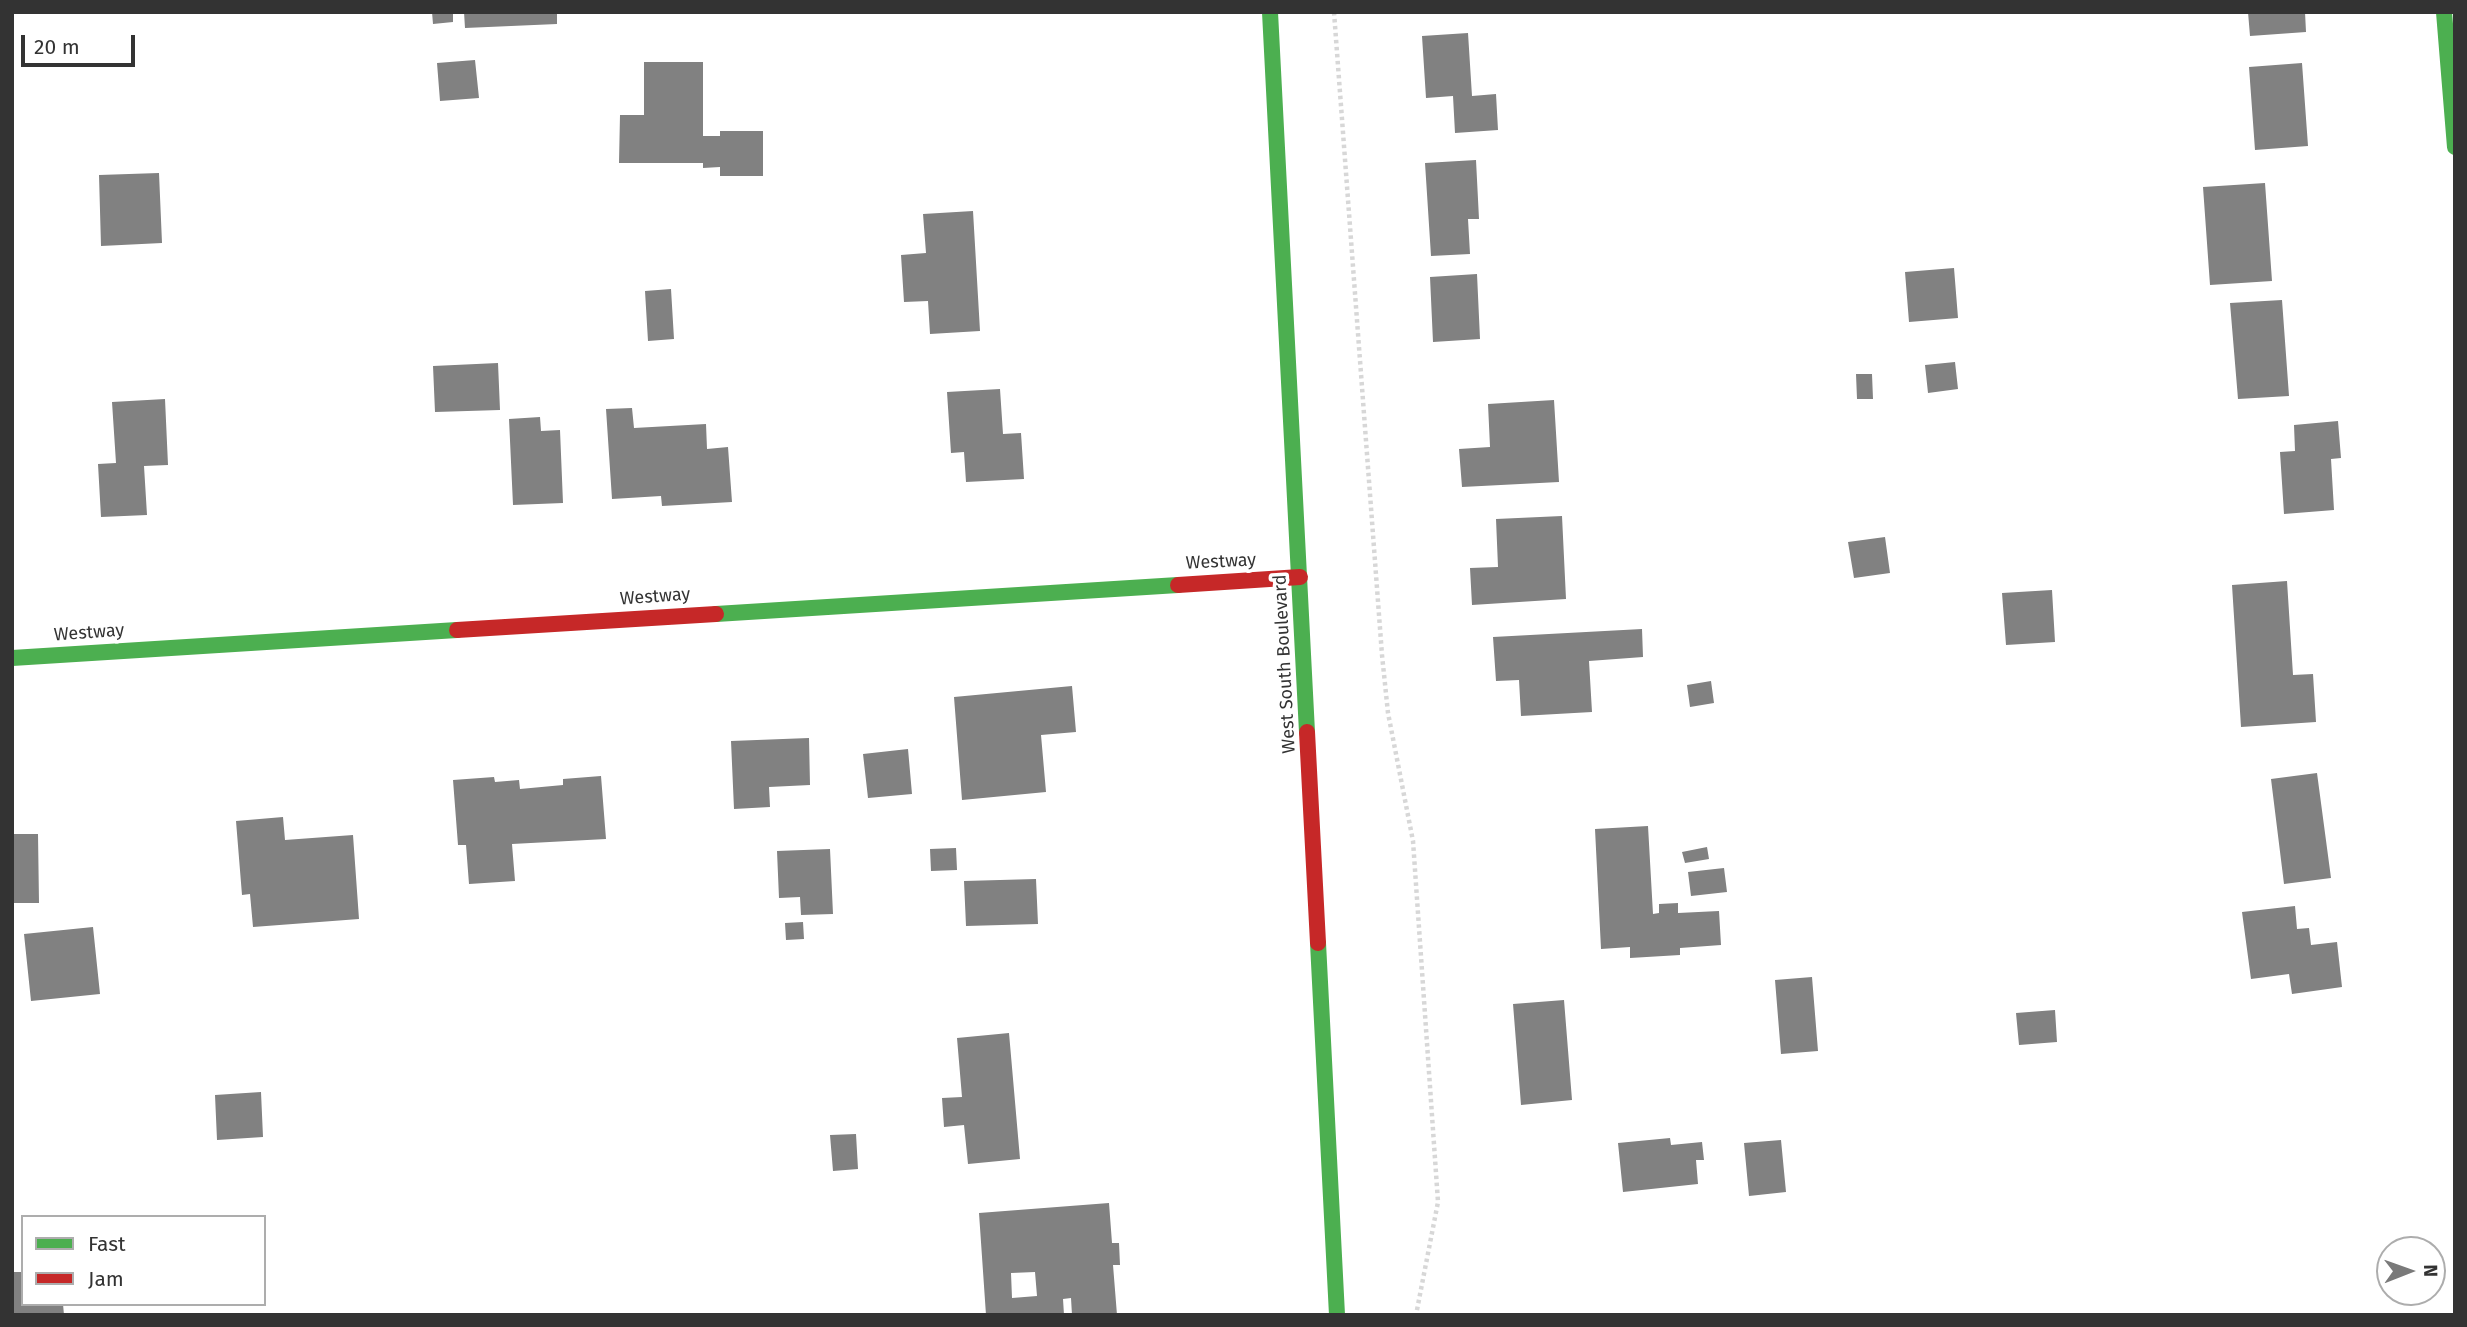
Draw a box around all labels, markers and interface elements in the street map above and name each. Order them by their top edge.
scale bar [24,21,138,65]
text: 20 m [34,34,80,60]
street label: Westway [1185,549,1257,575]
street label: West South Boulevard [1270,574,1300,754]
street label: Westway [619,584,691,610]
street label: Westway [53,620,125,646]
legend [21,1215,266,1306]
text: Fast [88,1231,126,1257]
north arrow [2376,1236,2446,1306]
text: N [2419,1264,2442,1277]
text: Jam [88,1266,124,1292]

